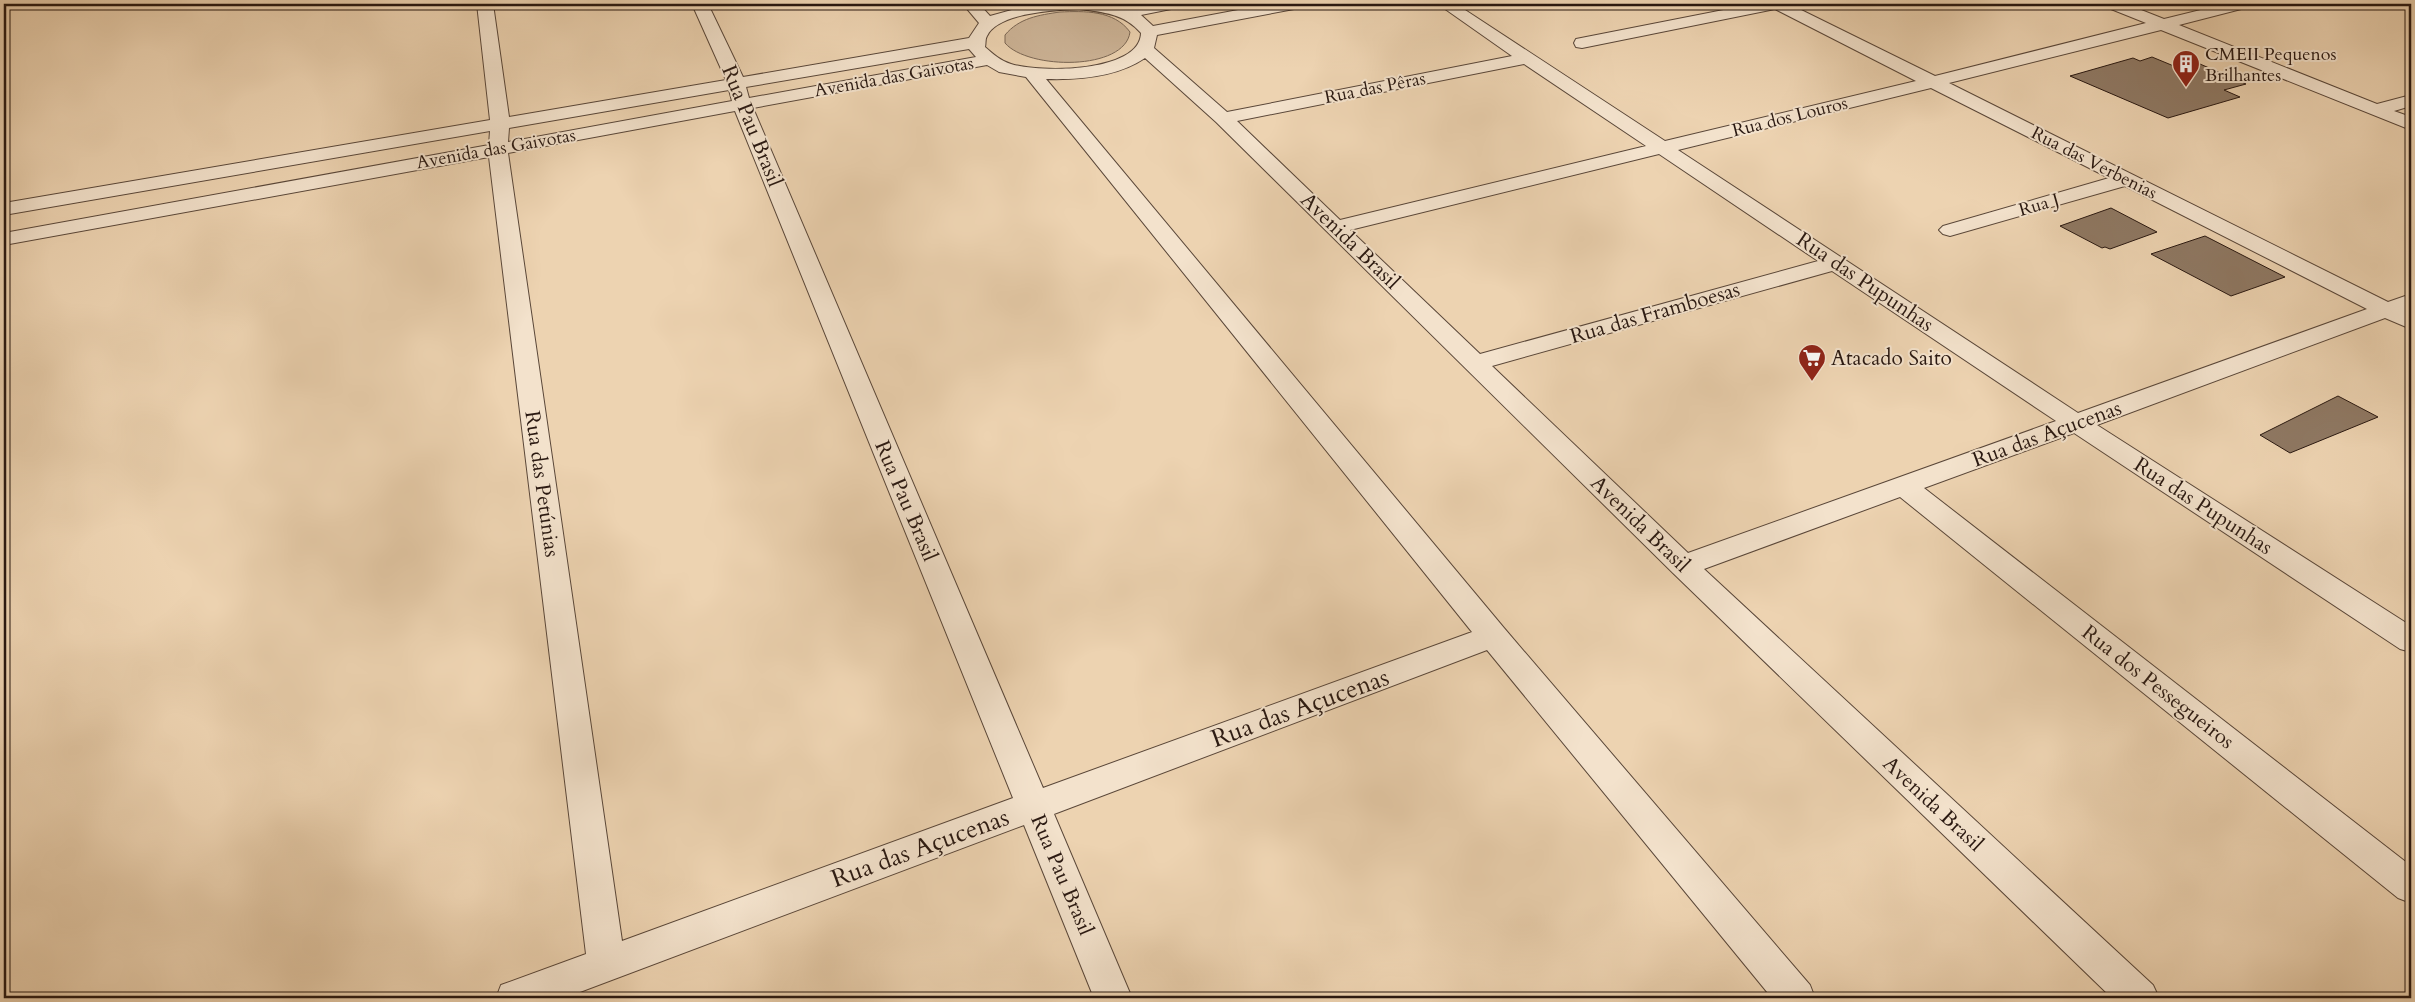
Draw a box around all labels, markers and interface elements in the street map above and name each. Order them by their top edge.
place label: CMEII Pequenos Brilhantes [2205,42,2336,88]
building icon: CMEII Pequenos Brilhantes [2171,49,2201,88]
street label: Avenida das Gaivotas [812,51,976,103]
street label: Rua Pau Brasil [714,61,790,191]
street label: Rua das Pêras [1322,66,1428,110]
street label: Rua dos Louros [1730,91,1850,143]
street label: Rua das Verbenias [2027,121,2161,205]
street label: Avenida das Gaivotas [414,123,578,175]
street label: Avenida Brasil [1294,186,1406,296]
street label: Rua J [2016,187,2062,223]
street label: Rua das Pupunhas [1791,225,1939,339]
street label: Rua das Framboesas [1567,275,1743,351]
supermarket icon: Atacado Saito [1797,343,1827,382]
place label: Atacado Saito [1831,344,1952,373]
street label: Rua das Açucenas [1968,394,2126,474]
street label: Rua das Petúnias [517,409,567,559]
street label: Rua Pau Brasil [868,436,944,566]
street label: Rua das Pupunhas [2128,450,2278,562]
street label: Avenida Brasil [1584,469,1696,579]
street label: Rua dos Pessegueiros [2076,618,2240,756]
street label: Rua das Açucenas [1206,660,1394,756]
street label: Avenida Brasil [1876,750,1990,858]
street label: Rua das Açucenas [826,800,1014,896]
street label: Rua Pau Brasil [1024,810,1100,940]

